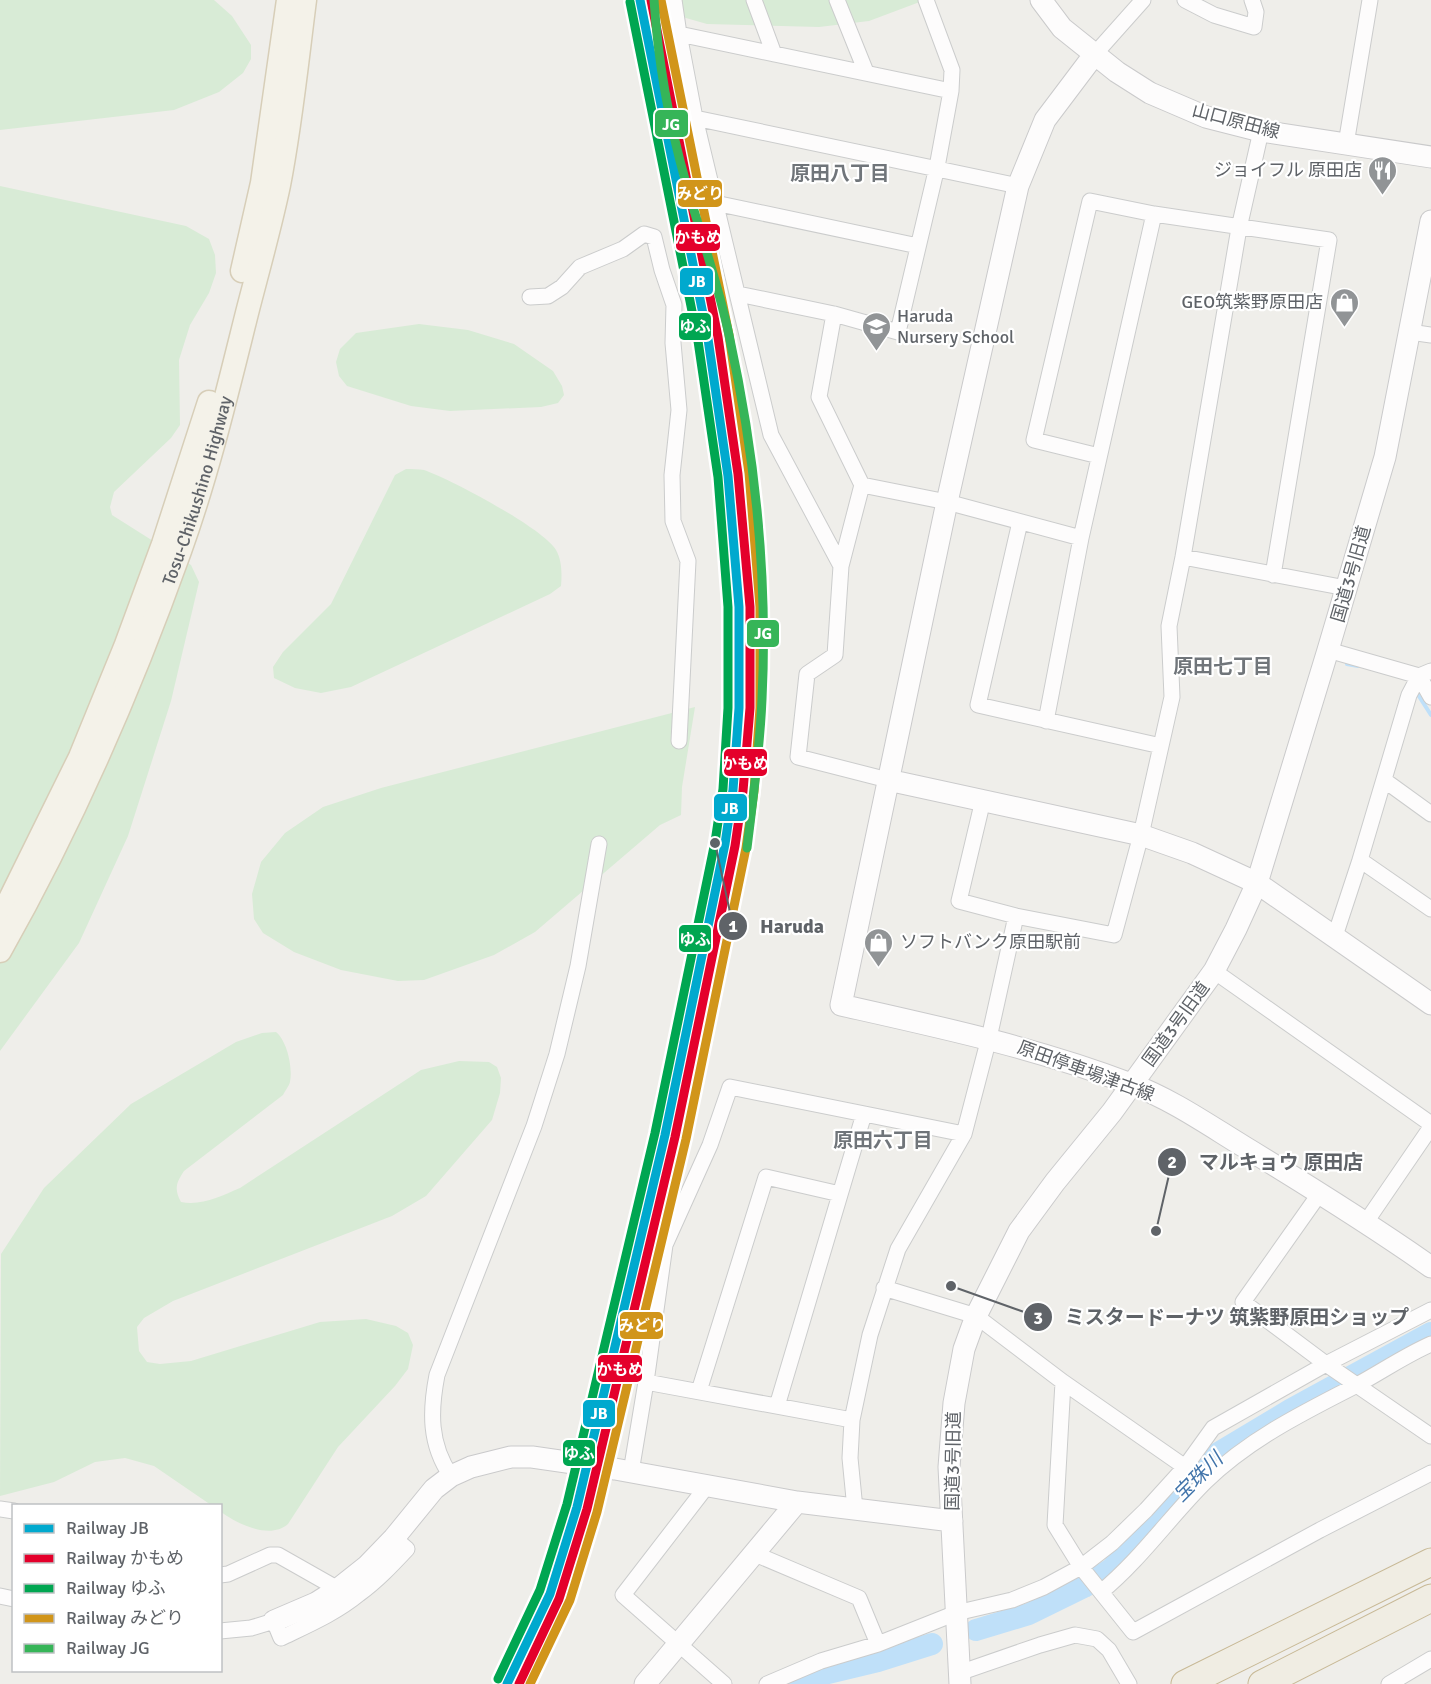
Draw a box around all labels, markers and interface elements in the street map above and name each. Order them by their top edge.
street label: 山口原田線 [1190,99,1282,143]
line badge: JG [654,109,689,138]
text: JG [662,115,680,135]
restaurant icon: ジョイフル 原田店 [1367,154,1399,196]
place label: ジョイフル 原田店 [1214,159,1362,181]
district label: 原田八丁目 [790,161,890,186]
line badge: みどり [677,179,723,208]
text: みどり [676,184,724,204]
line badge: かもめ [675,223,721,252]
text: かもめ [674,228,722,248]
line badge: JB [679,267,714,296]
text: JB [688,272,706,292]
shop icon: GEO筑紫野原田店 [1328,286,1360,328]
place label: GEO筑紫野原田店 [1182,291,1323,313]
place label: Haruda Nursery School [897,305,1014,348]
school or university icon: Haruda Nursery School [860,310,892,352]
line badge: ゆふ [678,312,712,341]
text: ゆふ [679,317,711,337]
street label: Tosu-Chikushino Highway [157,393,237,588]
street label: 国道3号旧道 [1327,523,1375,625]
line badge: JG [746,619,780,648]
text: JG [754,624,772,644]
district label: 原田七丁目 [1173,654,1273,679]
line badge: かもめ [723,748,768,777]
text: かもめ [721,754,769,774]
line badge: JB [713,793,748,822]
text: JB [721,799,739,819]
callout: Haruda [718,907,836,945]
text: Haruda [760,914,824,939]
text: 1 [728,915,738,937]
line badge: ゆふ [678,924,712,953]
shop icon: ソフトバンク原田駅前 [863,926,895,968]
text: ゆふ [679,930,711,950]
place label: ソフトバンク原田駅前 [900,931,1081,953]
street label: 国道3号旧道 [1138,977,1214,1071]
street label: 原田停車場津古線 [1015,1036,1157,1106]
district label: 原田六丁目 [833,1128,933,1153]
callout: マルキョウ 原田店 [1157,1143,1376,1181]
text: マルキョウ 原田店 [1199,1150,1363,1175]
text: 2 [1167,1151,1177,1173]
callout: ミスタードーナツ 筑紫野原田ショップ [1023,1298,1422,1336]
text: ミスタードーナツ 筑紫野原田ショップ [1065,1305,1409,1330]
text: 3 [1033,1307,1043,1329]
line badge: みどり [619,1311,664,1340]
text: みどり [618,1316,666,1336]
line badge: かもめ [597,1354,643,1383]
text: かもめ [596,1360,644,1380]
line badge: JB [582,1399,616,1428]
text: JB [590,1404,608,1424]
street label: 国道3号旧道 [941,1411,965,1511]
line badge: ゆふ [562,1439,596,1467]
text: ゆふ [563,1444,595,1464]
water label: 宝珠川 [1168,1446,1229,1507]
legend [12,1504,222,1672]
text: Railway JB [66,1517,149,1539]
text: Railway かもめ [66,1547,184,1569]
text: Railway ゆふ [66,1577,166,1599]
text: Railway みどり [66,1607,184,1629]
text: Railway JG [66,1637,149,1659]

